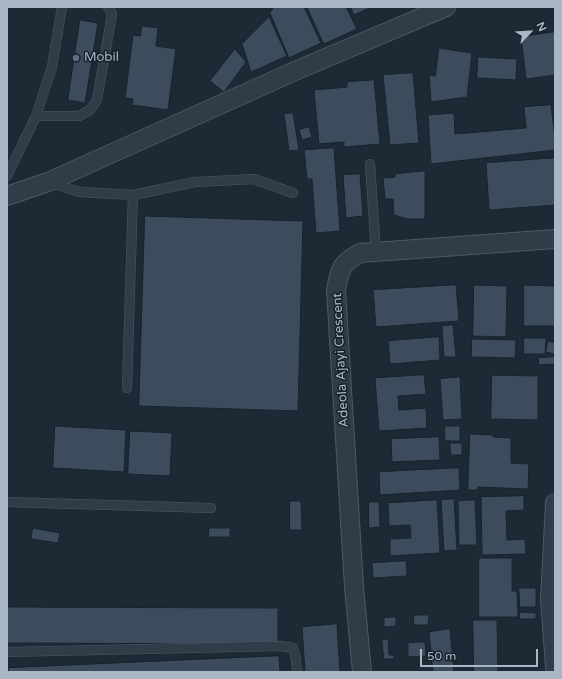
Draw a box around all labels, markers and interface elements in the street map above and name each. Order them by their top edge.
north arrow [510,12,550,52]
text: N [534,20,549,33]
place label: Mobil [84,50,119,66]
marker: Mobil [71,53,81,63]
street label: Adeola Ajayi Crescent [330,292,352,428]
scale bar [422,641,540,667]
text: 50 m [427,649,456,663]

